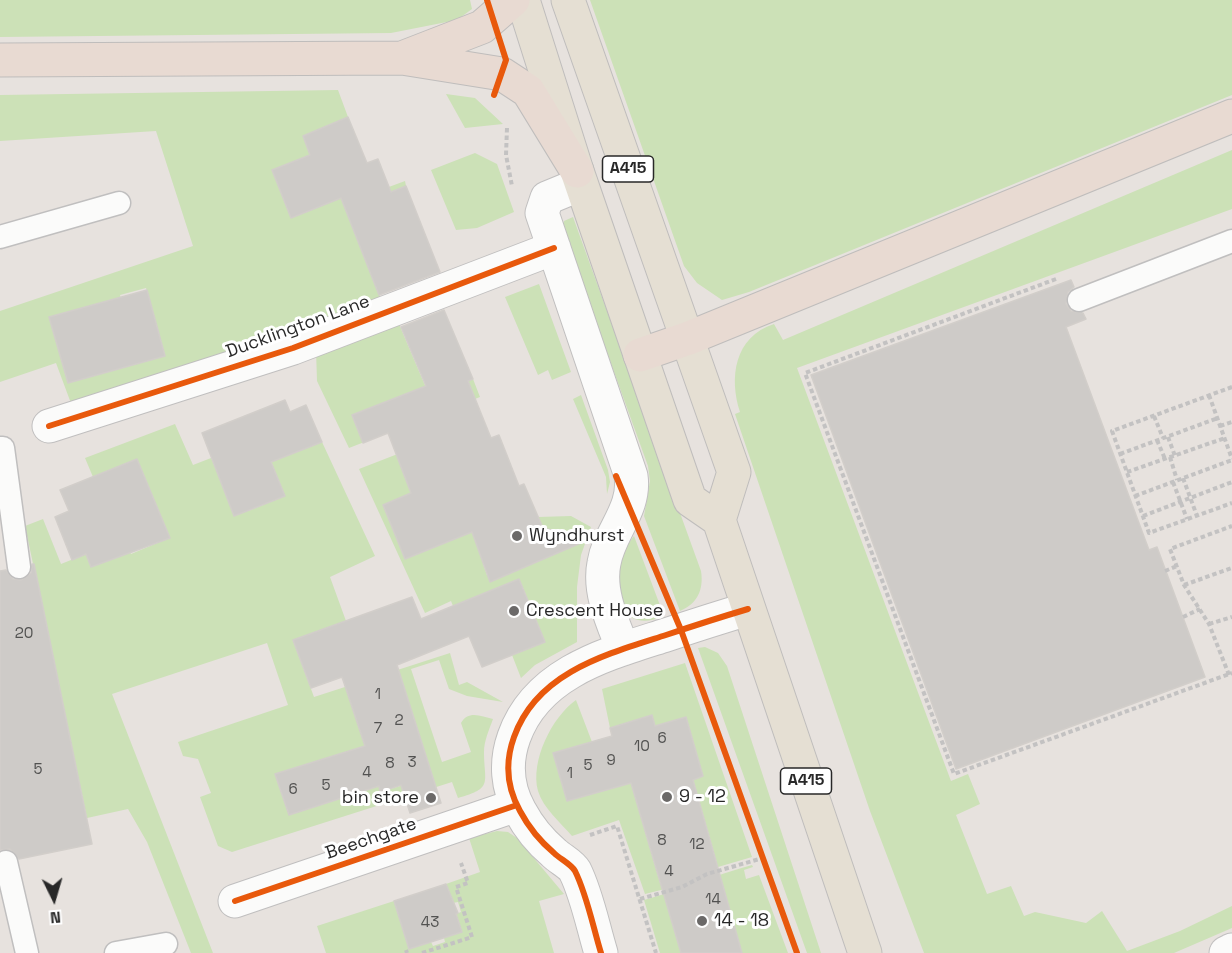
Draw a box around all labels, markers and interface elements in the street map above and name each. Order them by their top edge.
road number: A415 [602,156,654,182]
street label: Ducklington Lane [223,291,373,363]
place label: Wyndhurst [529,525,624,547]
marker: Wyndhurst [510,529,524,543]
place label: Crescent House [526,600,663,622]
marker: Crescent House [507,604,521,618]
house number: 20 [15,625,33,643]
house number: 1 [375,686,381,704]
house number: 2 [394,712,404,730]
house number: 7 [374,720,382,738]
house number: 6 [657,730,667,748]
house number: 10 [634,738,650,756]
house number: 9 [606,752,616,770]
house number: 3 [407,754,417,772]
house number: 8 [385,755,395,773]
house number: 5 [584,757,592,775]
house number: 5 [34,761,42,779]
house number: 4 [362,764,372,782]
house number: 1 [567,765,573,783]
road number: A415 [780,768,832,794]
house number: 5 [322,777,330,795]
house number: 6 [288,781,298,799]
place label: 9 - 12 [679,786,726,808]
place label: bin store [342,787,419,809]
marker: 9 - 12 [660,790,674,804]
marker: bin store [424,791,438,805]
street label: Beechgate [323,813,419,865]
house number: 8 [657,832,667,850]
house number: 12 [689,836,705,854]
house number: 4 [664,863,674,881]
north arrow [24,869,84,929]
house number: 14 [705,891,721,909]
text: N [49,907,62,928]
place label: 14 - 18 [714,910,769,932]
house number: 43 [421,914,439,932]
marker: 14 - 18 [695,914,709,928]

